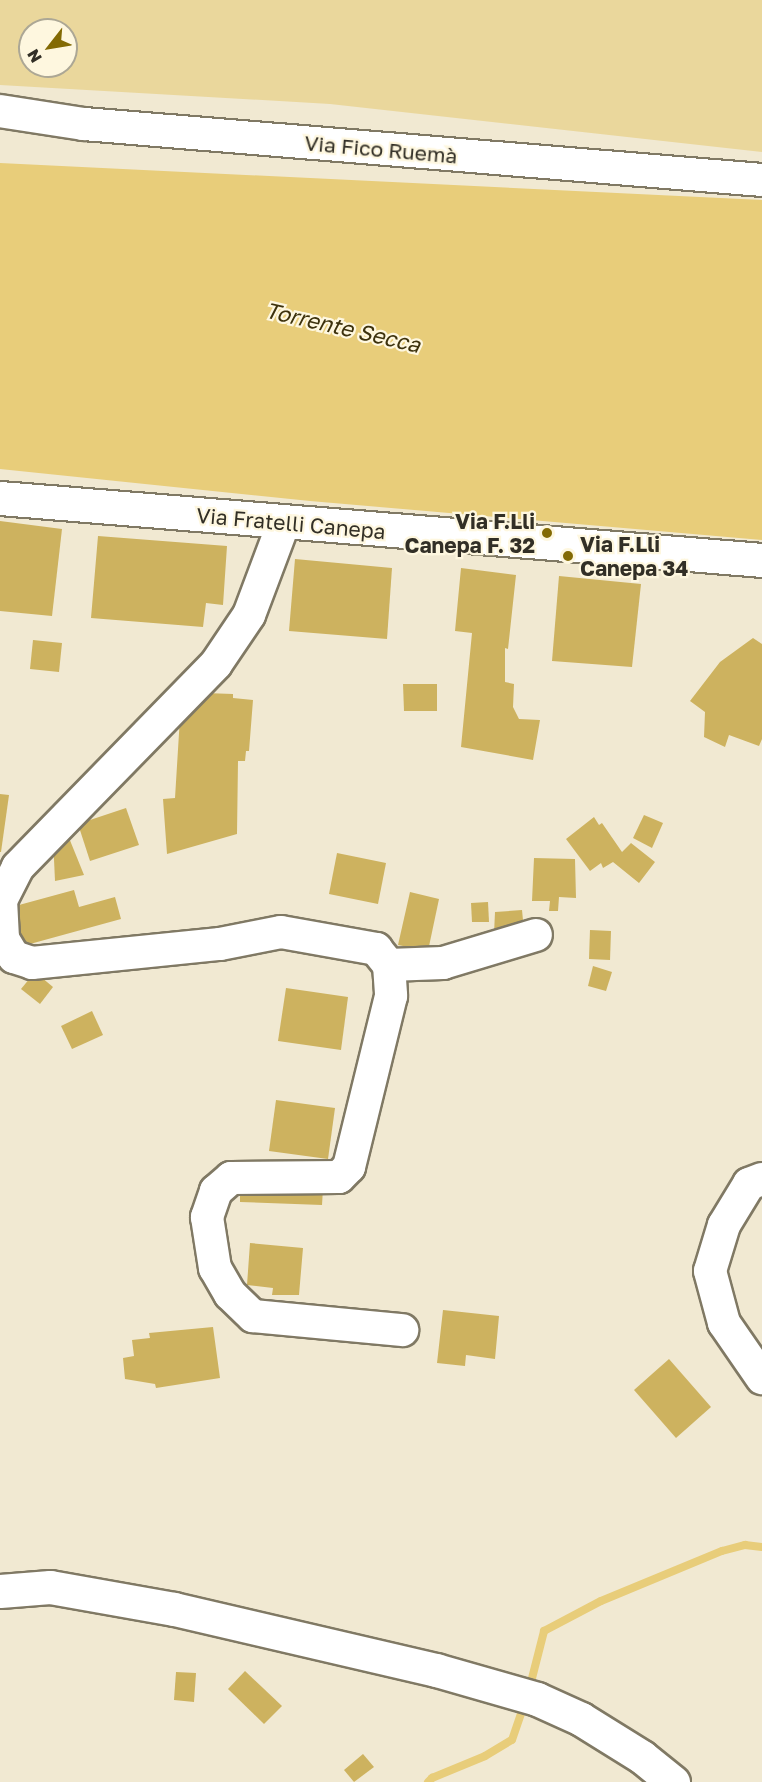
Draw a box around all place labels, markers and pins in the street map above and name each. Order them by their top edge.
place label: Via F.Lli Canepa F. 32 [405,508,535,558]
marker: Via F.Lli Canepa F. 32 [540,526,554,540]
place label: Via F.Lli Canepa 34 [580,531,688,581]
marker: Via F.Lli Canepa 34 [561,549,575,563]

